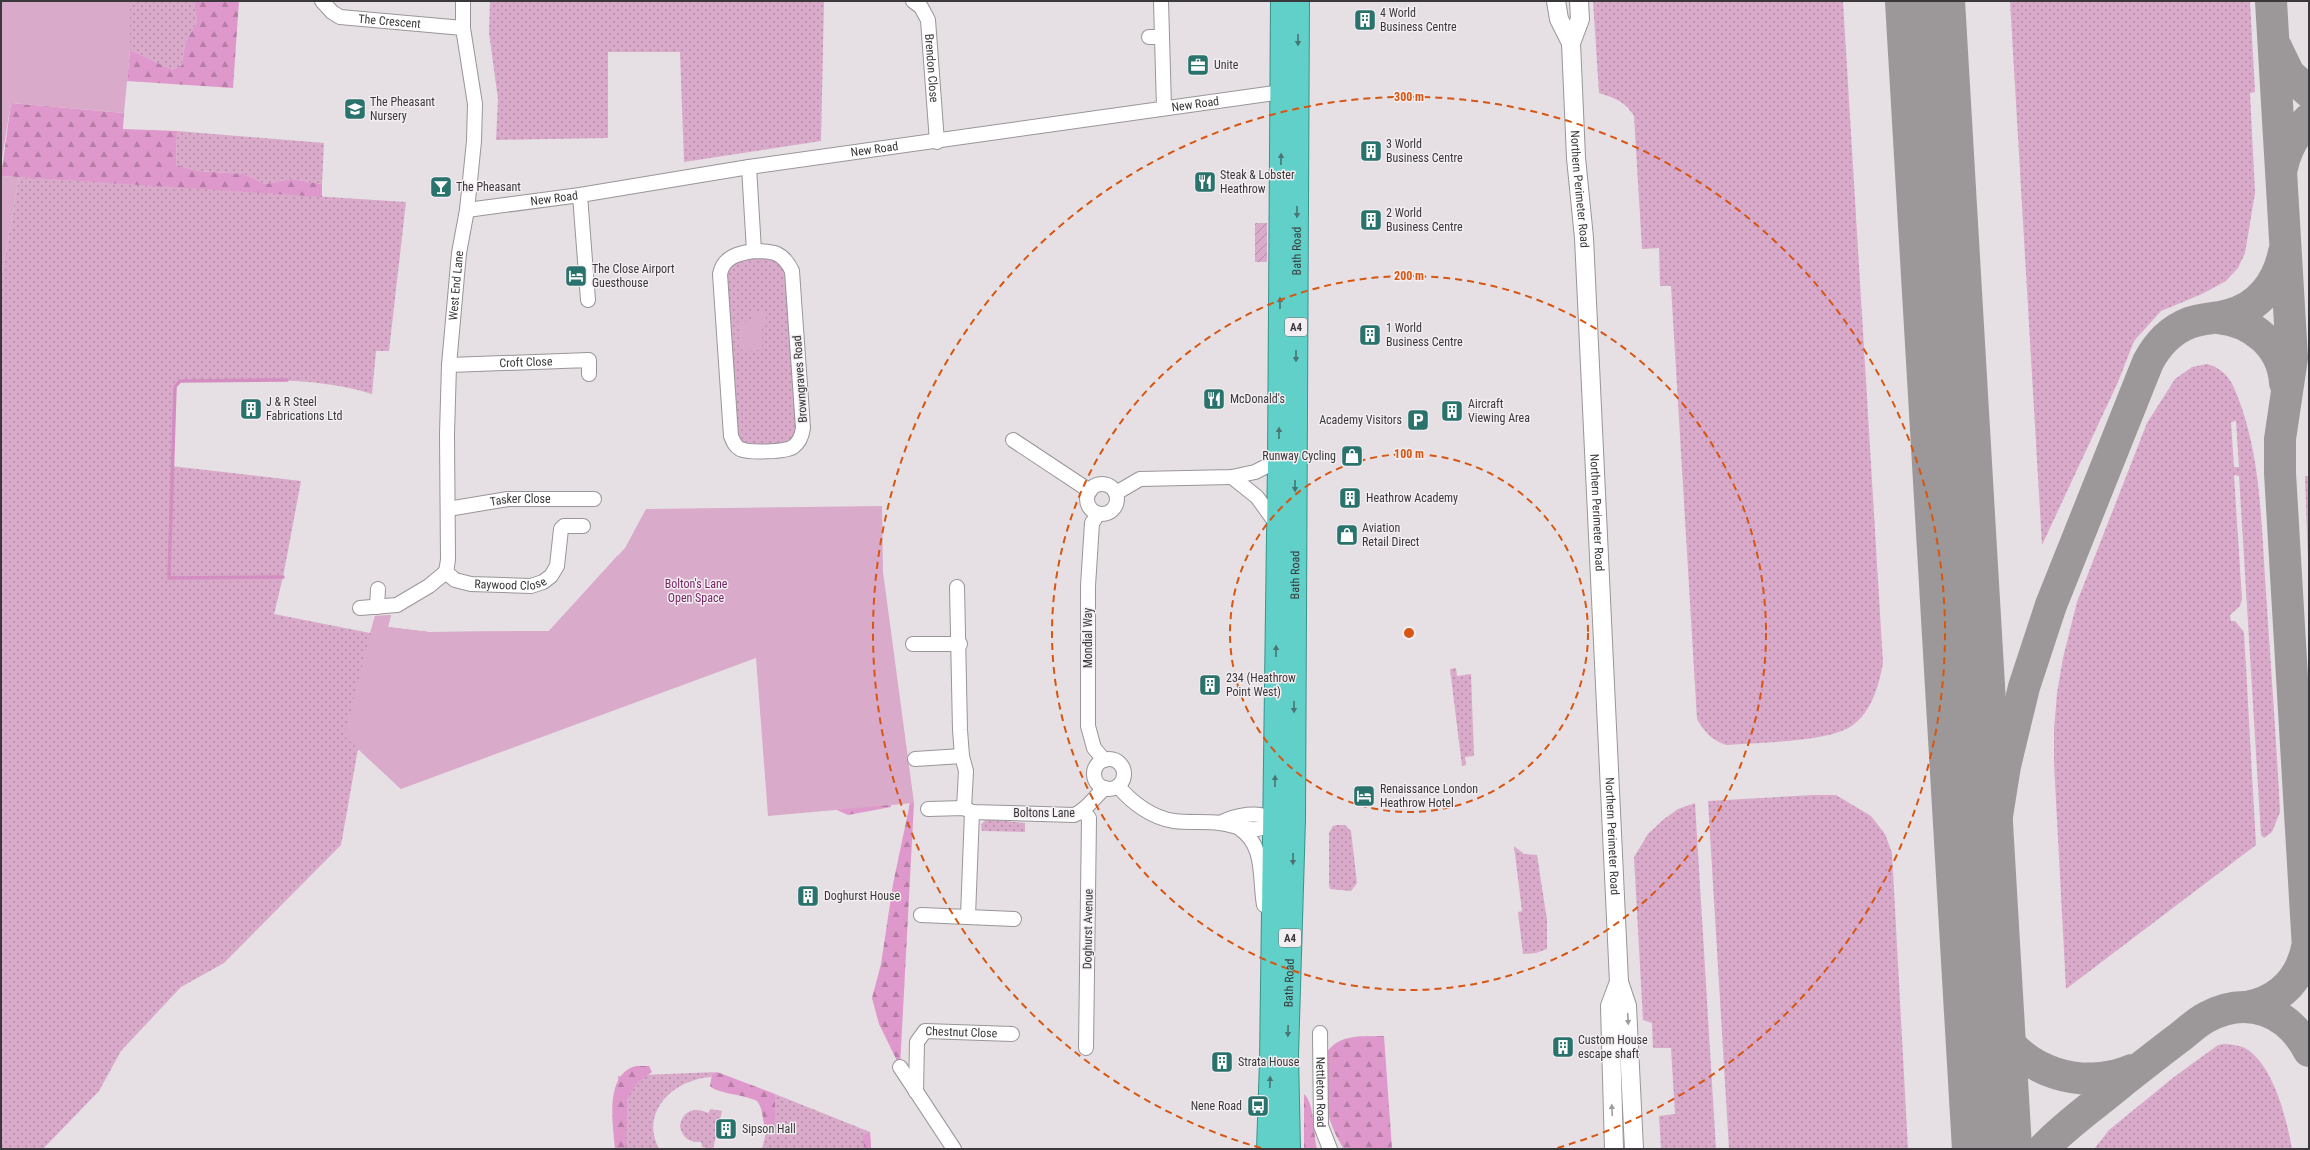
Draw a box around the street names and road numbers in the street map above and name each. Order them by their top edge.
street label: The Crescent [358,12,422,31]
street label: Brendon Close [922,33,941,103]
street label: New Road [1171,94,1220,114]
street label: Northern Perimeter Road [1568,130,1591,248]
street label: New Road [850,139,899,160]
street label: New Road [530,188,579,209]
street label: Bath Road [1290,227,1304,275]
street label: West End Lane [446,250,466,321]
road number: A4 [1285,318,1307,336]
street label: Browngraves Road [790,335,810,423]
street label: Croft Close [499,354,553,370]
street label: Northern Perimeter Road [1587,453,1607,572]
street label: Tasker Close [489,492,551,509]
street label: Bath Road [1288,551,1302,599]
street label: Raywood Close [474,574,550,593]
street label: Mondial Way [1081,608,1095,668]
street label: Northern Perimeter Road [1602,777,1622,895]
street label: Boltons Lane [1013,806,1075,820]
street label: Doghurst Avenue [1080,888,1096,969]
road number: A4 [1279,929,1301,947]
street label: Bath Road [1281,959,1297,1008]
street label: Chestnut Close [925,1024,998,1041]
street label: Nettleton Road [1313,1057,1328,1127]

